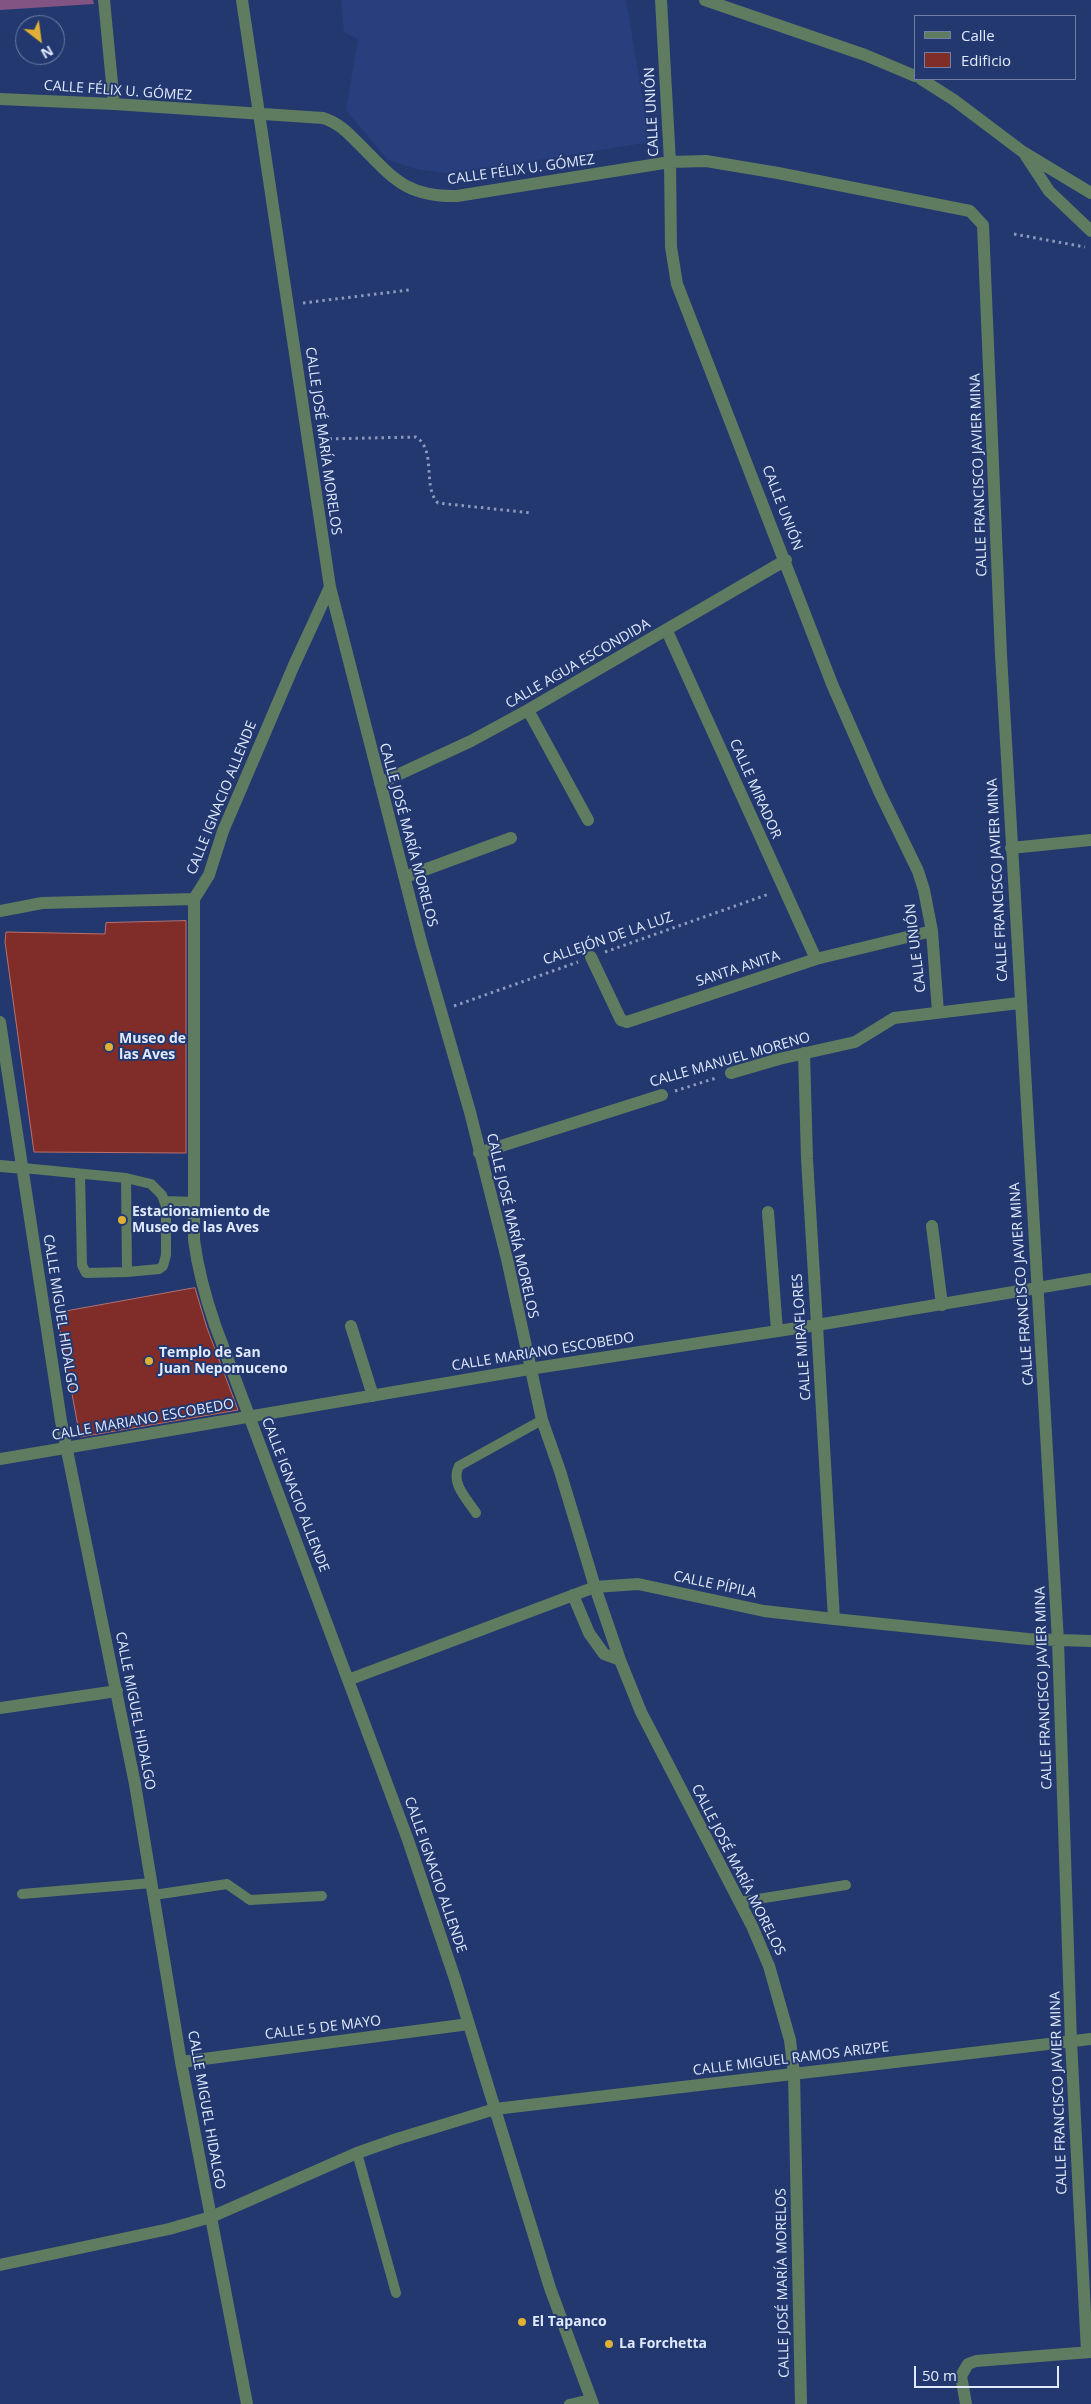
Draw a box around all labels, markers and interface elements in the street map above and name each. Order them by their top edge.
north arrow [15,15,65,65]
legend [914,15,1076,80]
text: Calle [961,25,995,45]
text: N [38,41,57,64]
text: Edificio [961,50,1011,70]
street label: CALLE UNIÓN [641,67,663,157]
street label: CALLE FÉLIX U. GÓMEZ [43,77,193,105]
street label: CALLE FÉLIX U. GÓMEZ [446,151,596,189]
street label: CALLE JOSÉ MARÍA MORELOS [301,346,345,536]
street label: CALLE FRANCISCO JAVIER MINA [967,373,991,577]
street label: CALLE UNIÓN [758,463,806,553]
street label: CALLE AGUA ESCONDIDA [503,616,653,712]
street label: CALLE IGNACIO ALLENDE [183,719,261,877]
street label: CALLE MIRADOR [725,737,785,841]
street label: CALLE JOSÉ MARÍA MORELOS [375,741,441,929]
street label: CALLE FRANCISCO JAVIER MINA [984,778,1012,982]
street label: CALLE UNIÓN [902,902,930,994]
street label: CALLEJÓN DE LA LUZ [541,909,675,969]
street label: SANTA ANITA [694,948,782,990]
street label: CALLE MANUEL MORENO [648,1029,812,1091]
place label: Museo de las Aves [119,1031,186,1064]
marker: Museo de las Aves [103,1041,115,1053]
street label: CALLE JOSÉ MARÍA MORELOS [482,1132,542,1320]
street label: CALLE FRANCISCO JAVIER MINA [1007,1182,1037,1386]
place label: Estacionamiento de Museo de las Aves [132,1204,270,1236]
marker: Estacionamiento de Museo de las Aves [116,1214,128,1226]
street label: CALLE MIGUEL HIDALGO [39,1233,81,1395]
street label: CALLE MIRAFLORES [789,1273,815,1401]
street label: CALLE MARIANO ESCOBEDO [450,1329,636,1375]
place label: Templo de San Juan Nepomuceno [159,1345,288,1378]
marker: Templo de San Juan Nepomuceno [143,1355,155,1367]
street label: CALLE MARIANO ESCOBEDO [51,1396,235,1444]
street label: CALLE IGNACIO ALLENDE [258,1415,332,1575]
street label: CALLE PÍPILA [672,1568,758,1602]
street label: CALLE FRANCISCO JAVIER MINA [1032,1586,1056,1790]
street label: CALLE MIGUEL HIDALGO [111,1630,159,1792]
street label: CALLE JOSÉ MARÍA MORELOS [687,1782,789,1958]
street label: CALLE IGNACIO ALLENDE [400,1795,470,1955]
street label: CALLE FRANCISCO JAVIER MINA [1047,1991,1071,2195]
street label: CALLE 5 DE MAYO [264,2013,382,2043]
street label: CALLE MIGUEL HIDALGO [184,2029,228,2191]
street label: CALLE MIGUEL RAMOS ARIZPE [692,2039,890,2079]
street label: CALLE JOSÉ MARÍA MORELOS [773,2188,793,2378]
place label: El Tapanco [532,2314,607,2330]
marker: El Tapanco [516,2316,528,2328]
place label: La Forchetta [619,2336,707,2352]
marker: La Forchetta [603,2338,615,2350]
scale bar [916,2356,1061,2388]
text: 50 m [922,2365,957,2385]

